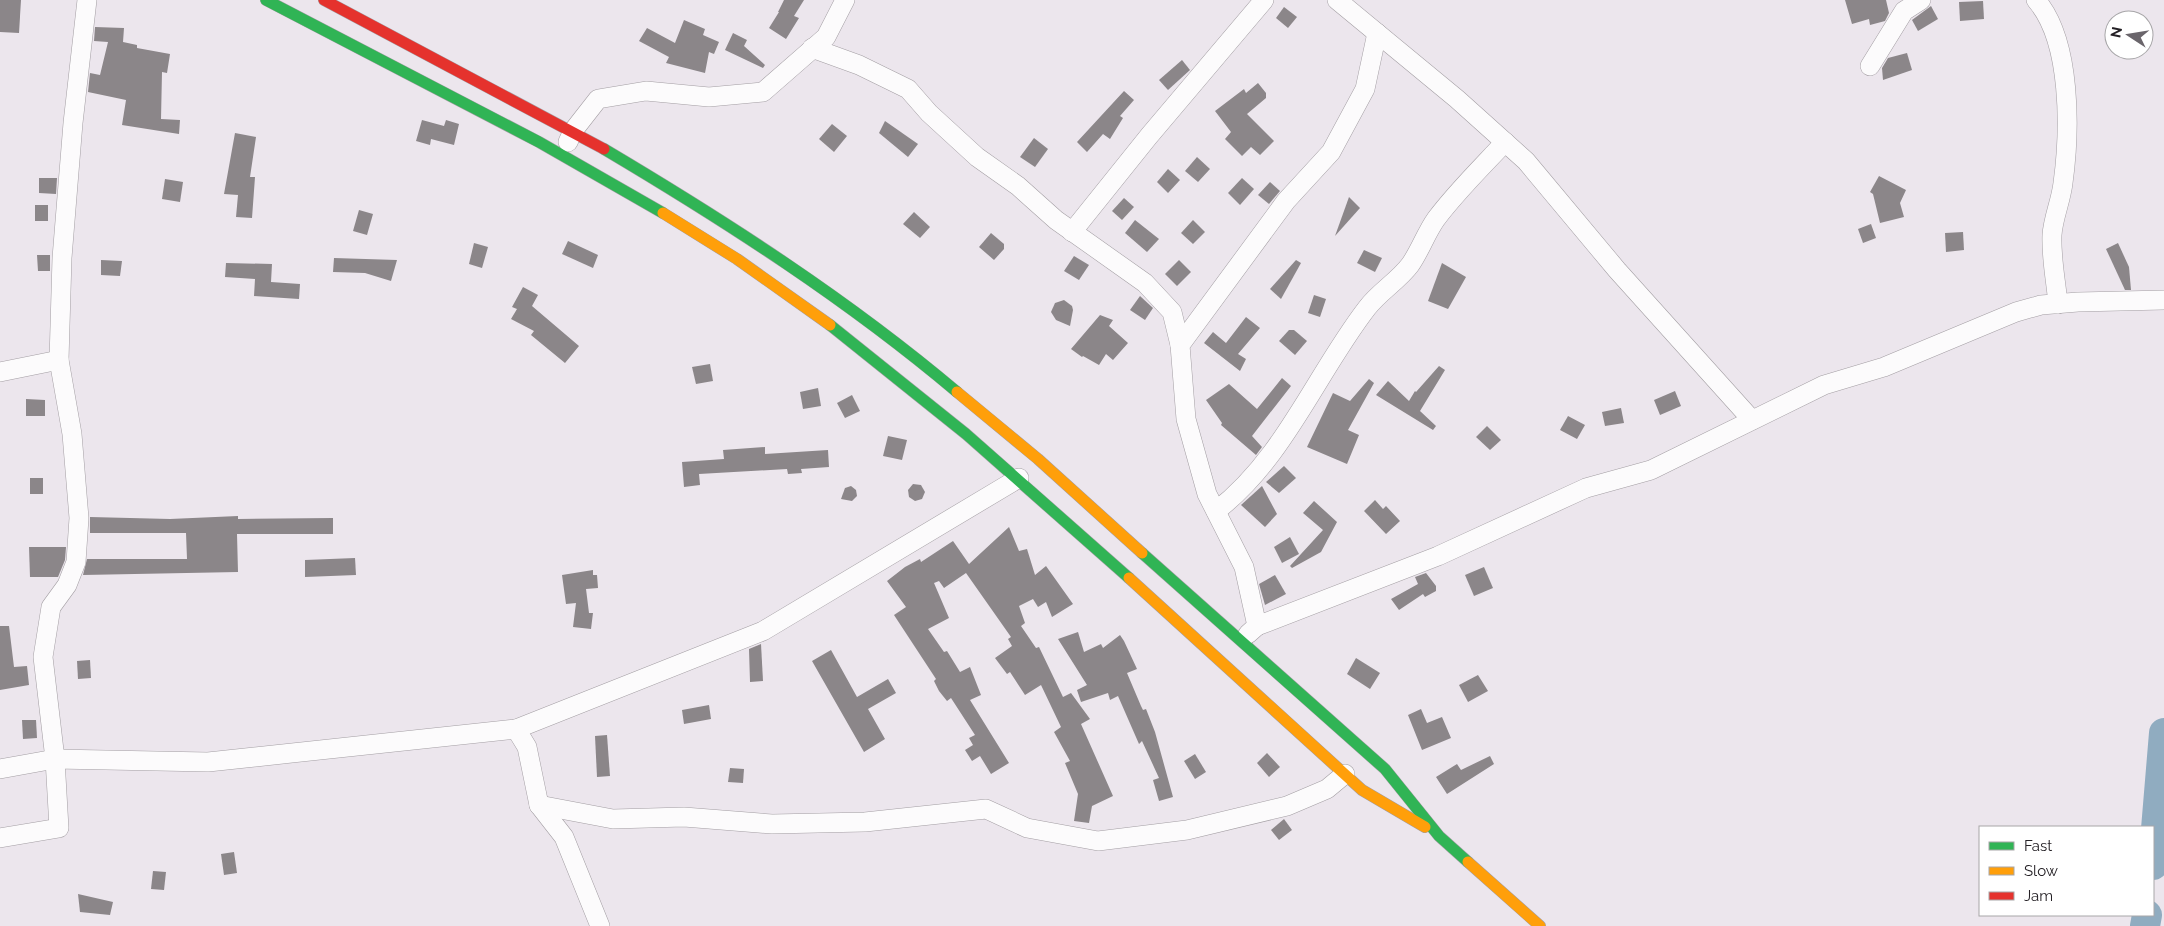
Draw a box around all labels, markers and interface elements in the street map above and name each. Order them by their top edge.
north arrow [2104,10,2154,60]
text: N [2107,25,2125,39]
legend [1979,826,2154,916]
text: Fast [2024,837,2052,855]
text: Slow [2024,862,2058,880]
text: Jam [2024,887,2053,905]

